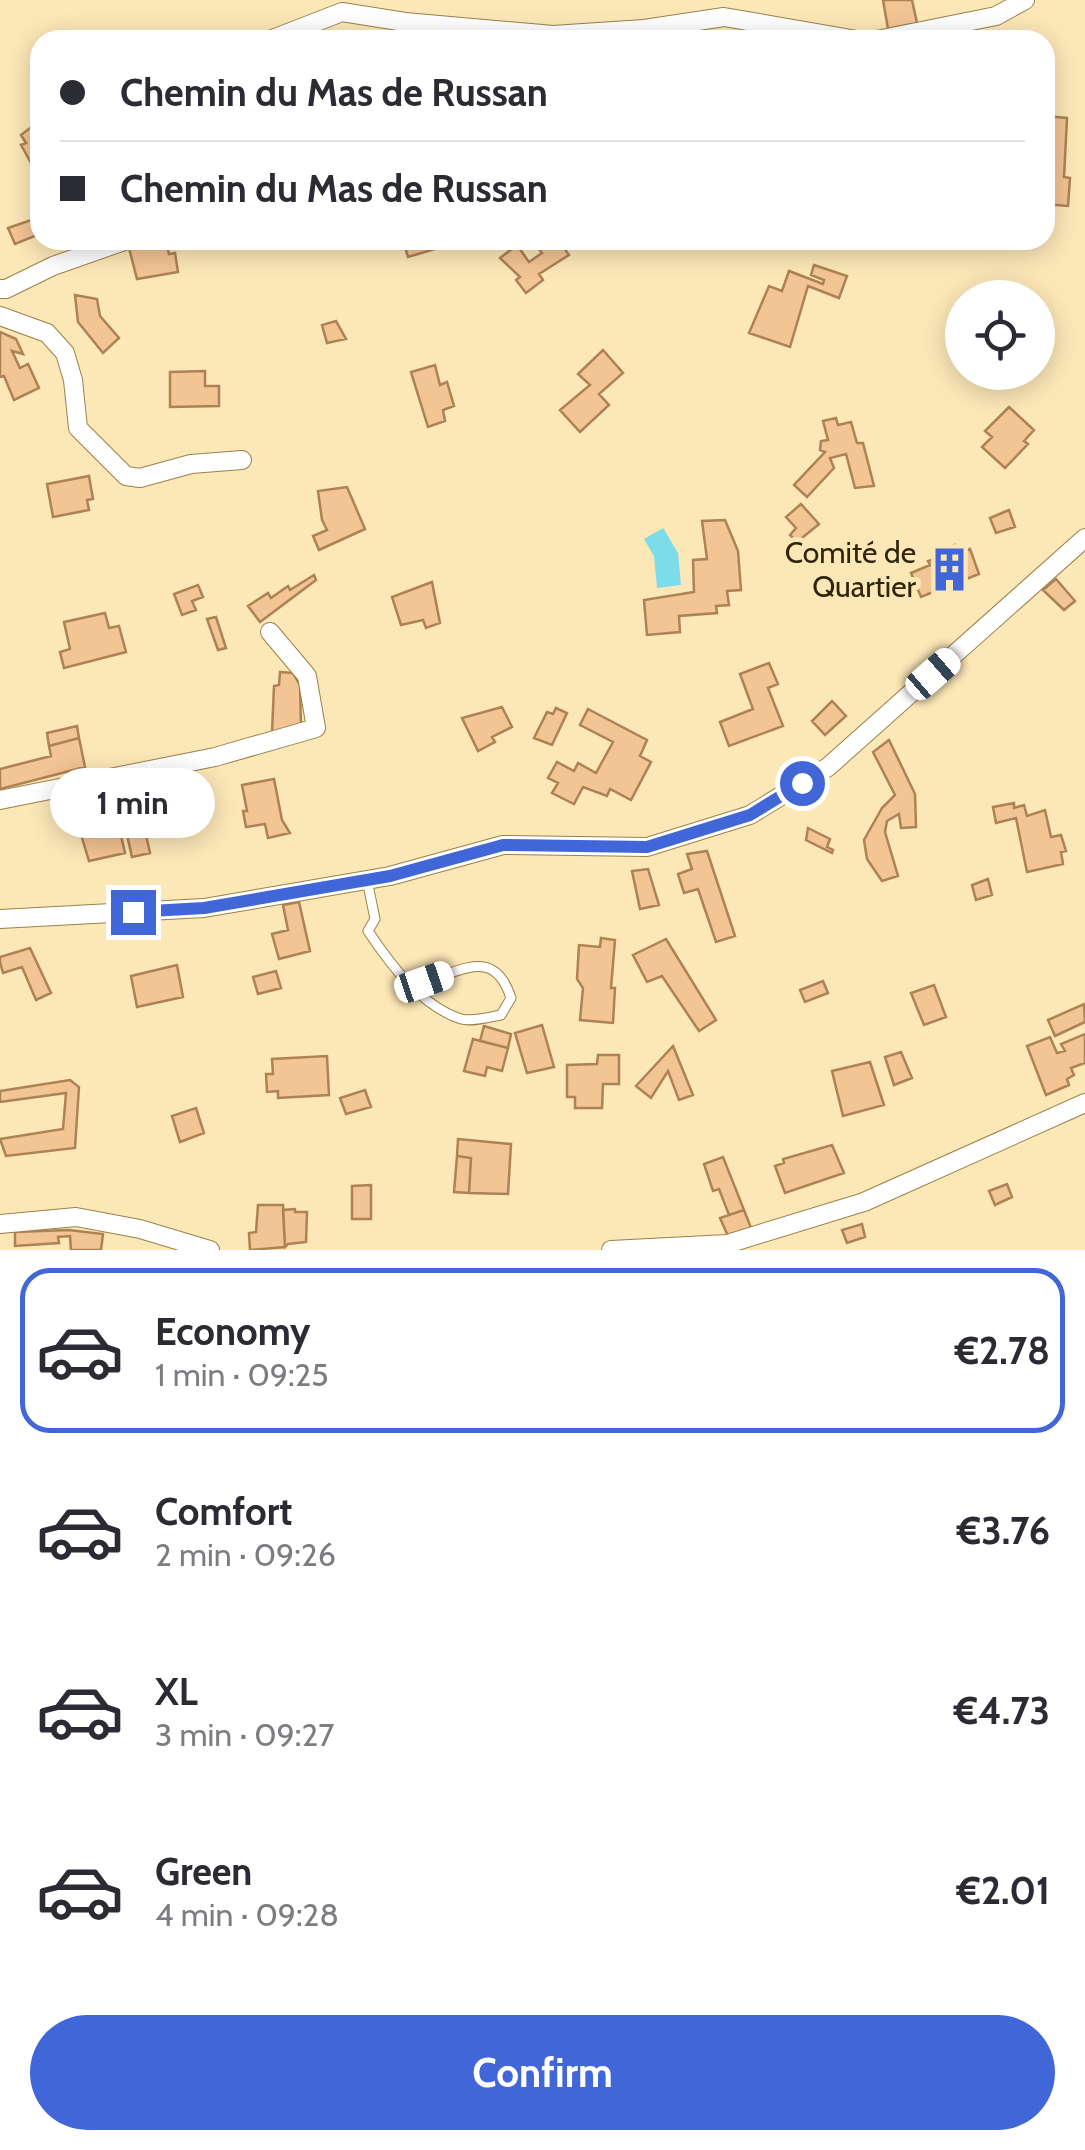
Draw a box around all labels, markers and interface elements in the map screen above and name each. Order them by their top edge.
text: Chemin du Mas de Russan [120,69,548,116]
text: Chemin du Mas de Russan [120,165,548,212]
map controls [945,280,1055,390]
button: locate [945,280,1055,390]
place label: Comité de Quartier [785,534,917,605]
building icon: Comité de Quartier [925,545,973,593]
car [901,643,965,705]
route start [780,761,825,806]
callout: 1 min [51,767,216,837]
text: 1 min [96,783,169,822]
route end [111,890,156,935]
car [391,958,457,1006]
icon: car [35,1306,125,1396]
text: Economy [155,1308,310,1355]
text: €2.78 [955,1327,1050,1374]
text: 1 min · 09:25 [155,1355,329,1394]
icon: car [35,1486,125,1576]
text: Comfort [155,1488,292,1535]
text: €3.76 [957,1507,1050,1554]
text: 2 min · 09:26 [155,1535,336,1574]
icon: car [35,1666,125,1756]
text: XL [155,1668,198,1715]
text: €4.73 [954,1687,1050,1734]
text: 3 min · 09:27 [155,1715,334,1754]
icon: car [35,1846,125,1936]
text: Green [155,1848,252,1895]
text: €2.01 [957,1867,1050,1914]
text: 4 min · 09:28 [155,1895,339,1934]
button: Confirm [30,2015,1055,2130]

